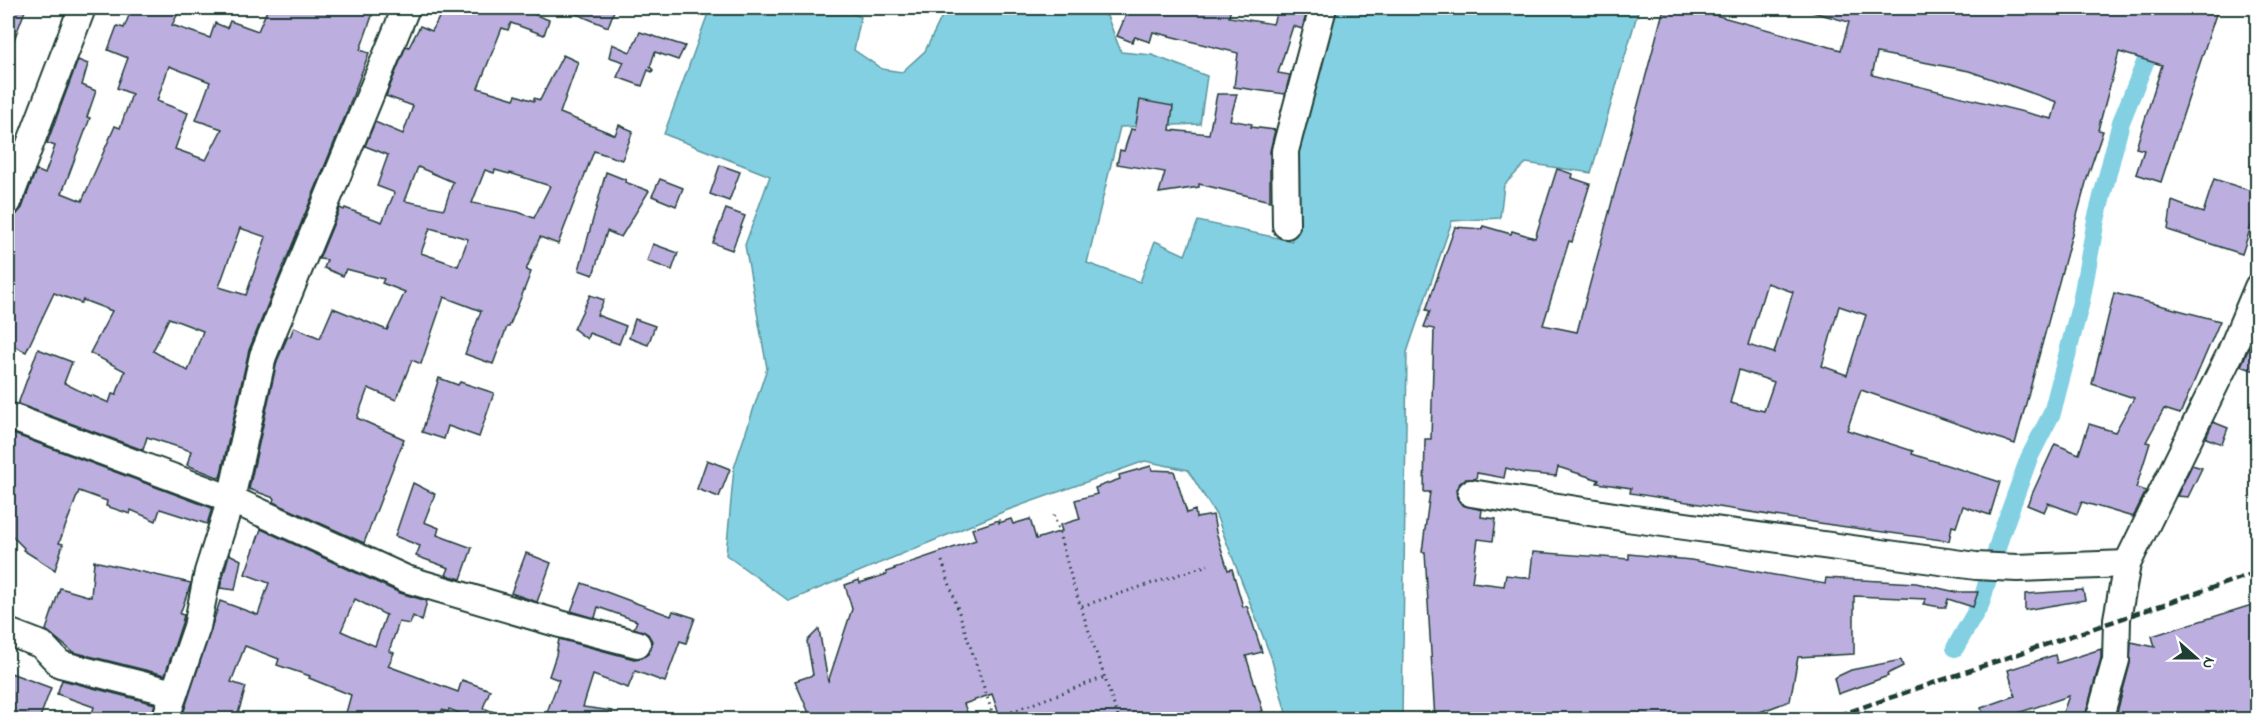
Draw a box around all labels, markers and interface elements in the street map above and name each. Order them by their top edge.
north arrow [2166,628,2226,688]
text: N [2195,653,2221,672]

